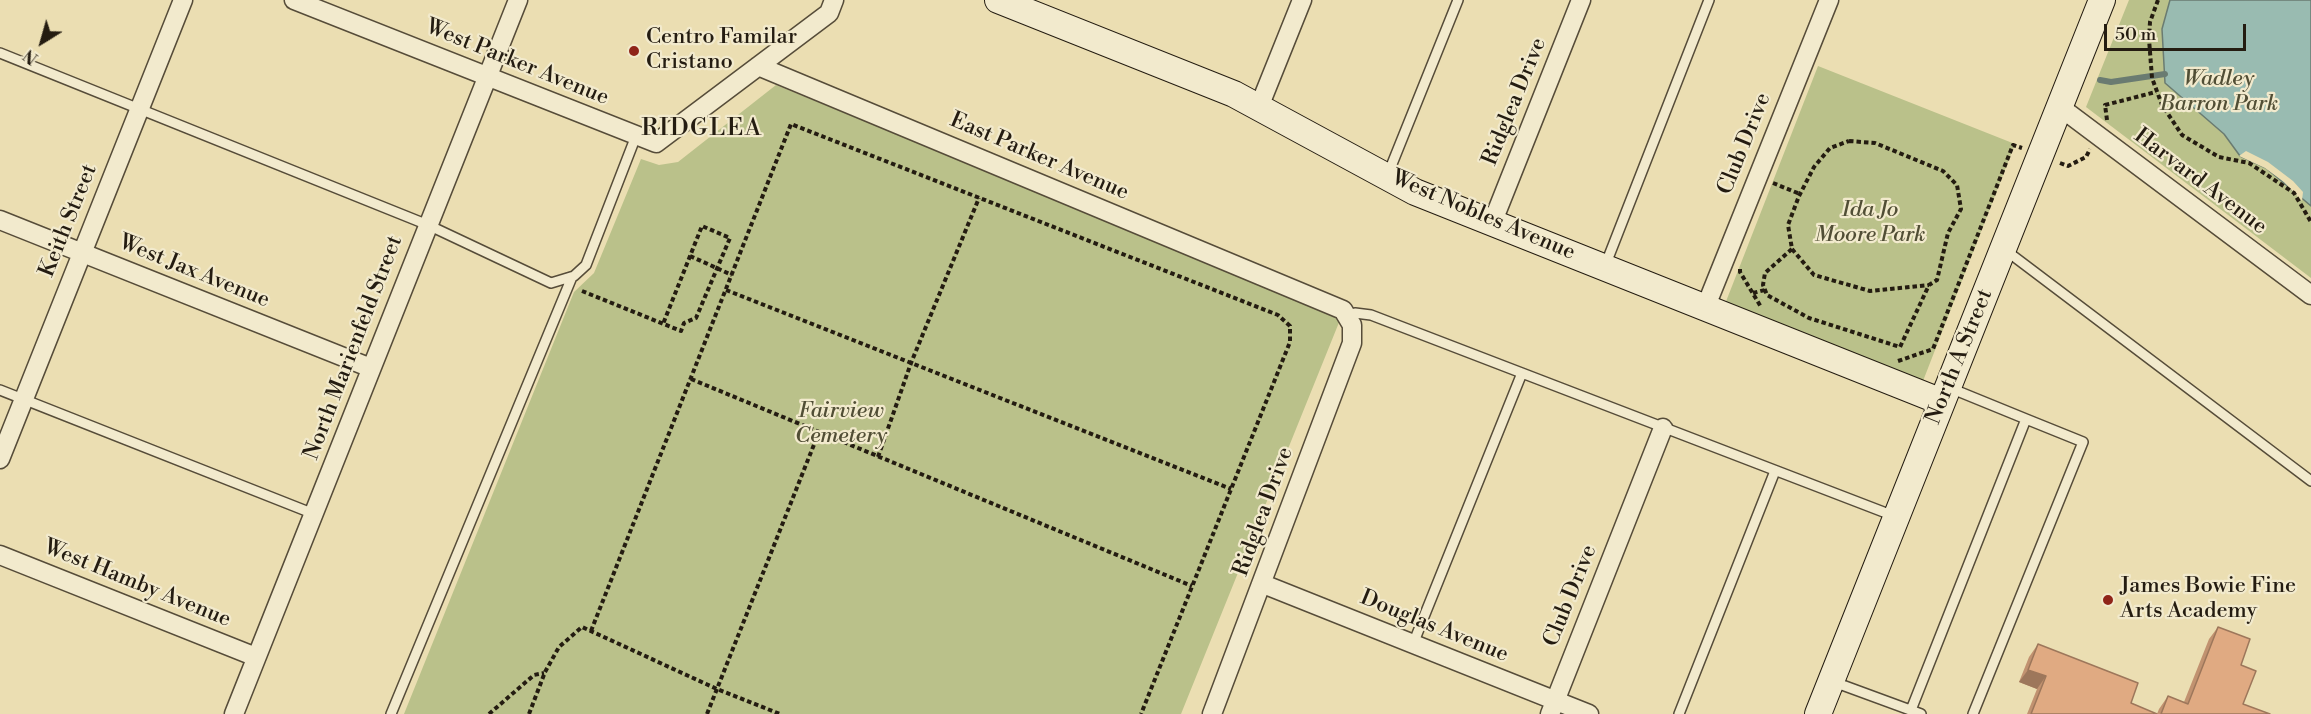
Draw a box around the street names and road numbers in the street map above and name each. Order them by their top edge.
street label: West Parker Avenue [422,14,612,112]
street label: Ridglea Drive [1477,34,1553,170]
street label: Club Drive [1713,89,1777,199]
street label: East Parker Avenue [946,107,1132,207]
street label: Harvard Avenue [2128,123,2272,241]
street label: Keith Street [34,161,104,281]
street label: West Nobles Avenue [1387,165,1579,267]
street label: West Jax Avenue [115,230,273,314]
street label: North Marienfeld Street [299,232,409,464]
street label: North A Street [1921,285,1999,429]
street label: Ridglea Drive [1228,444,1300,580]
street label: West Hamby Avenue [39,534,235,634]
street label: Club Drive [1539,541,1603,651]
street label: Douglas Avenue [1356,585,1512,669]

